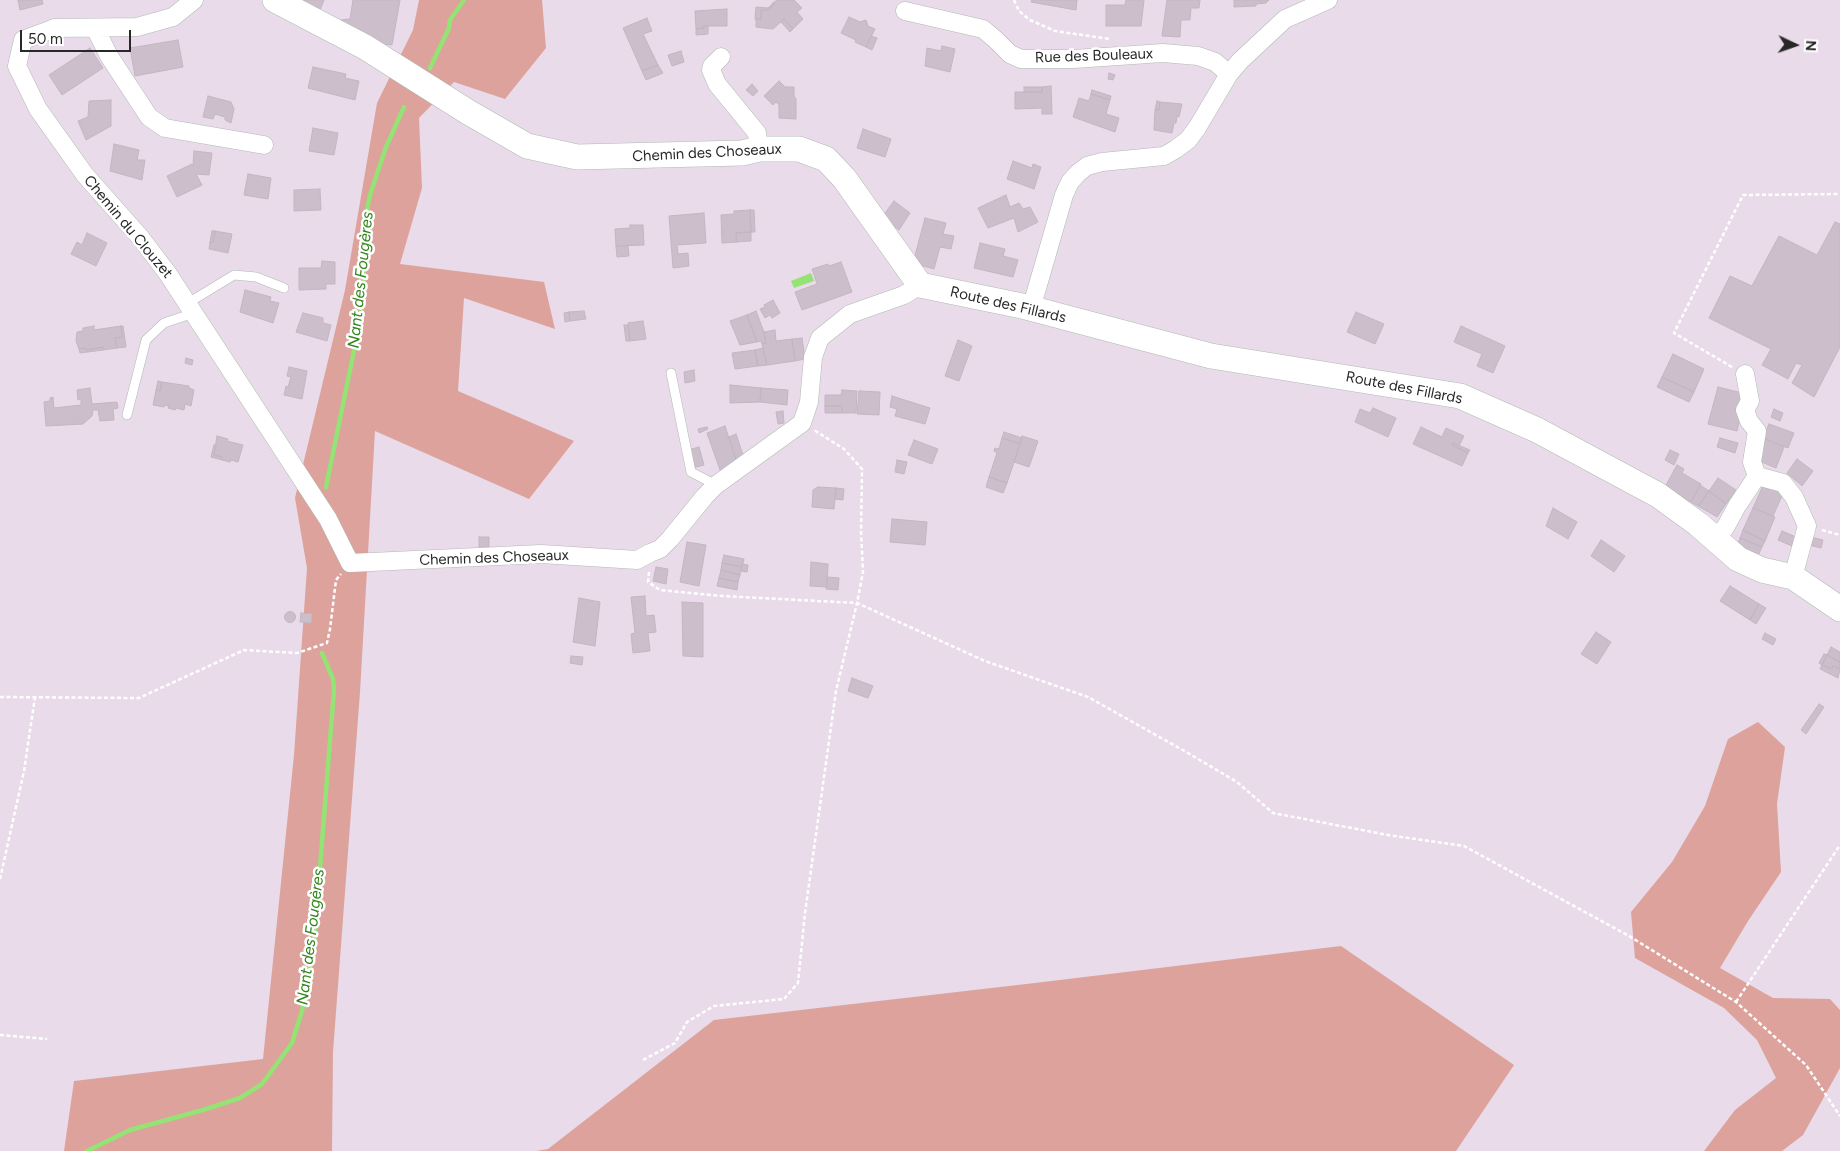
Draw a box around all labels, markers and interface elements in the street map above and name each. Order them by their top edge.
scale bar [22,20,134,52]
north arrow [1770,20,1820,70]
text: 50 m [28,30,63,48]
text: N [1802,40,1819,52]
street label: Rue des Bouleaux [1035,45,1153,67]
street label: Chemin des Choseaux [632,140,782,166]
street label: Chemin du Clouzet [80,172,176,282]
water label: Nant des Fougères [344,211,378,349]
street label: Route des Fillards [948,283,1068,327]
street label: Route des Fillards [1344,368,1464,408]
street label: Chemin des Choseaux [419,546,569,570]
water label: Nant des Fougères [293,868,329,1006]

